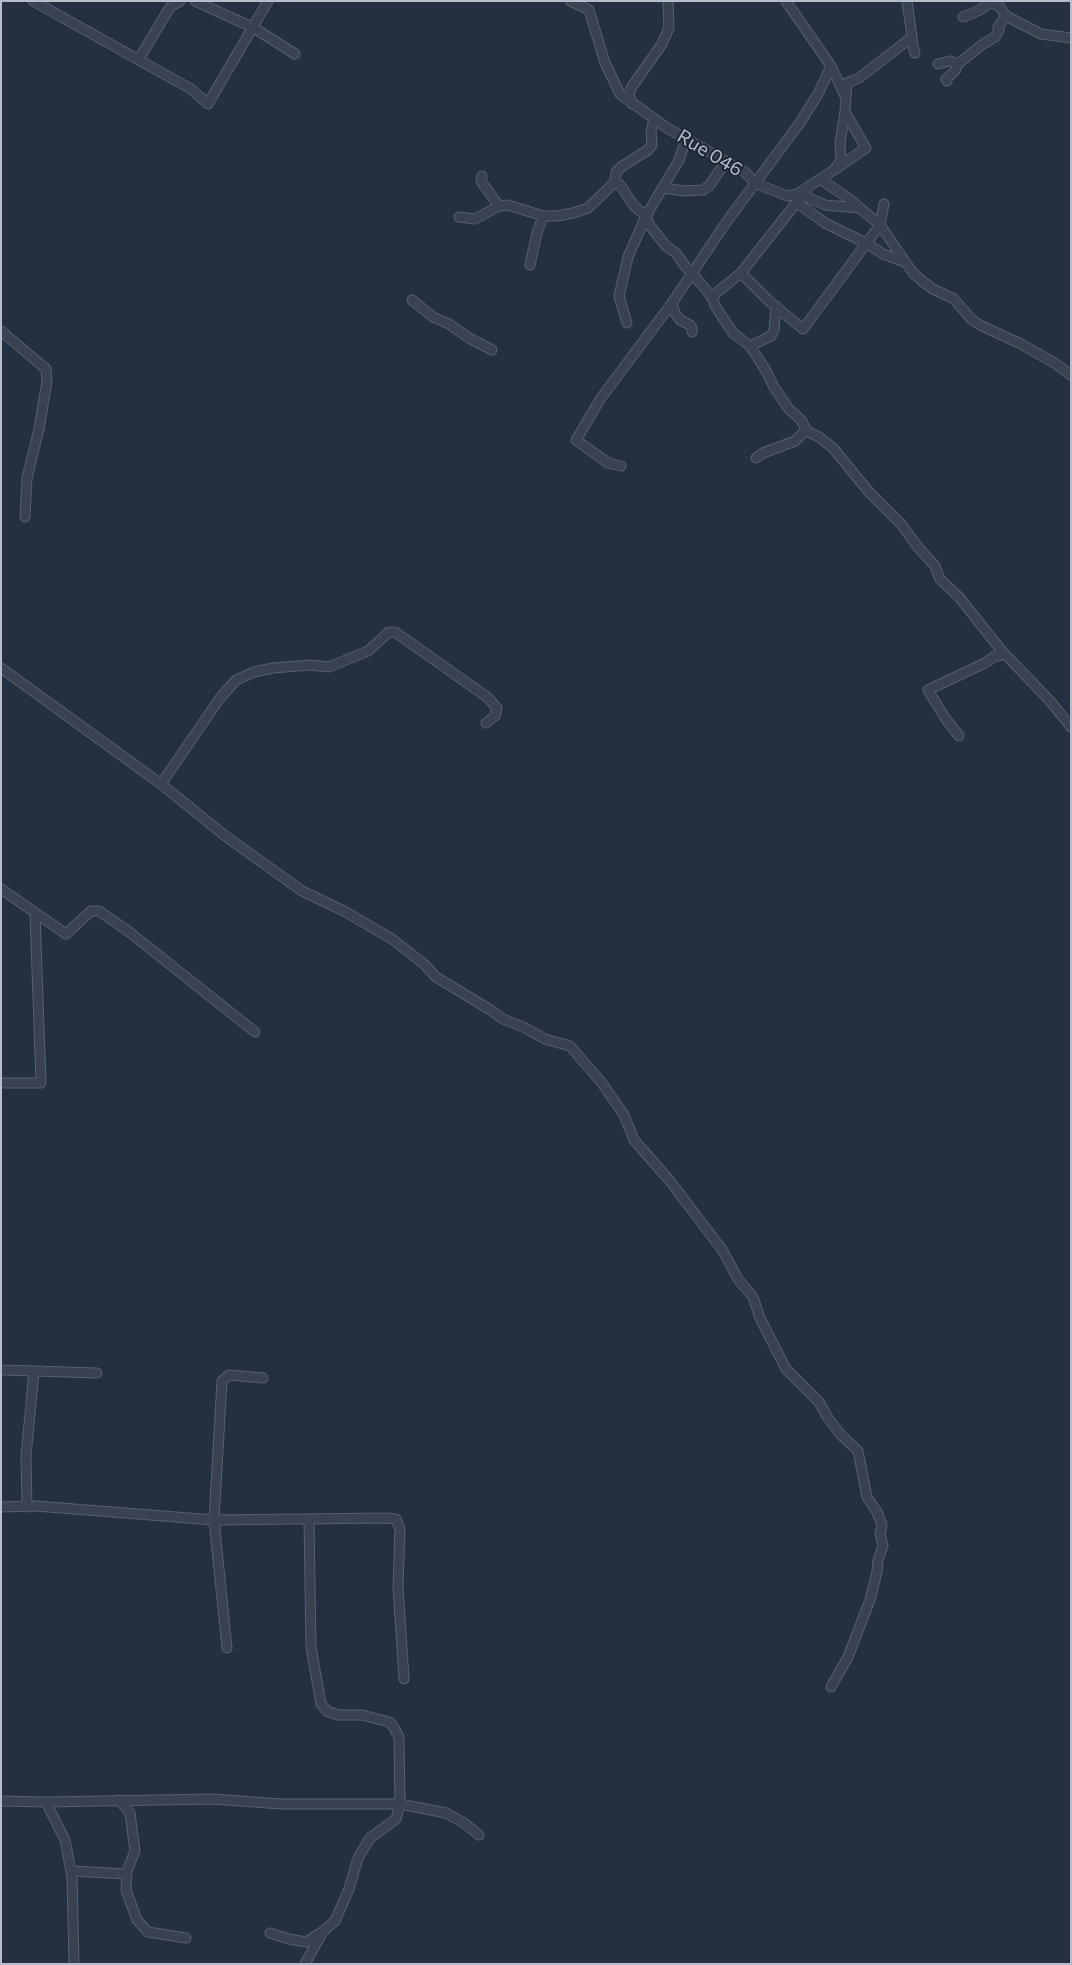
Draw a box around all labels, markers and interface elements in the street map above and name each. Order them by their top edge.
street label: Rue 046 [673,125,747,181]

